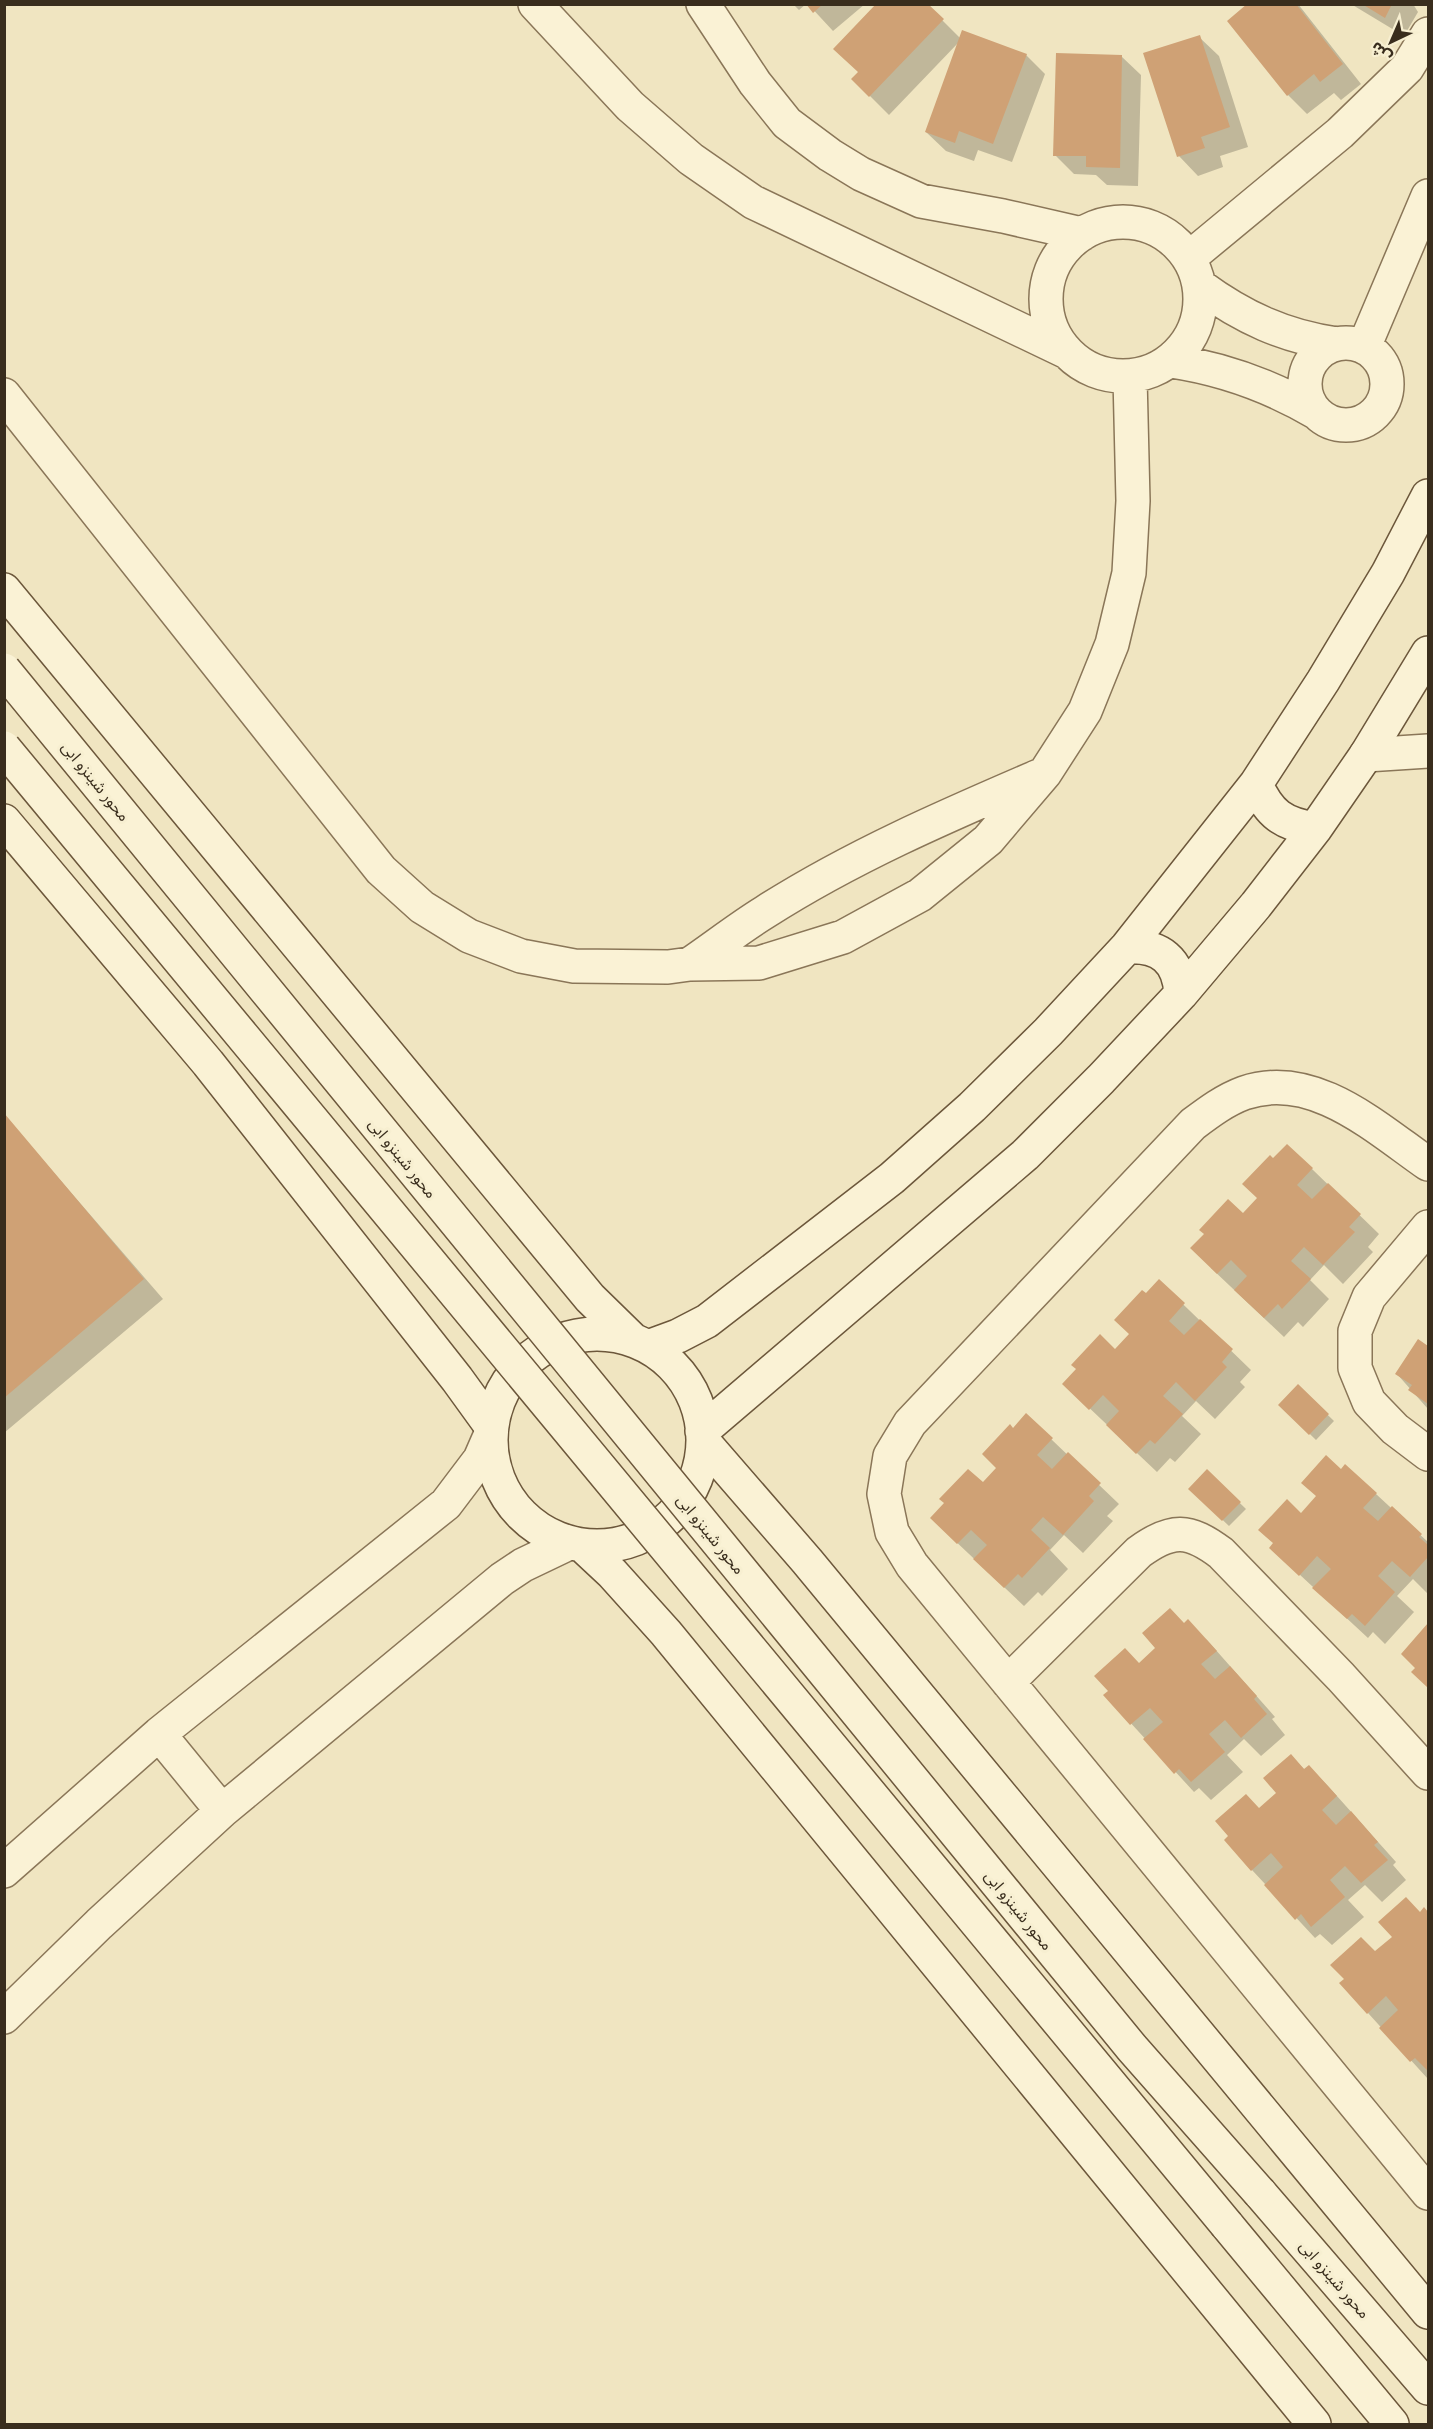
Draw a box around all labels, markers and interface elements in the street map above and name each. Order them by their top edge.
north arrow [1361,12,1421,72]
text: ش [1367,38,1395,66]
street label: محور شينزو ابى [58,738,133,825]
street label: محور شينزو ابى [365,1115,440,1202]
street label: محور شينزو ابى [673,1491,748,1578]
street label: محور شينزو ابى [981,1867,1056,1954]
street label: محور شينزو ابى [1296,2237,1373,2322]

